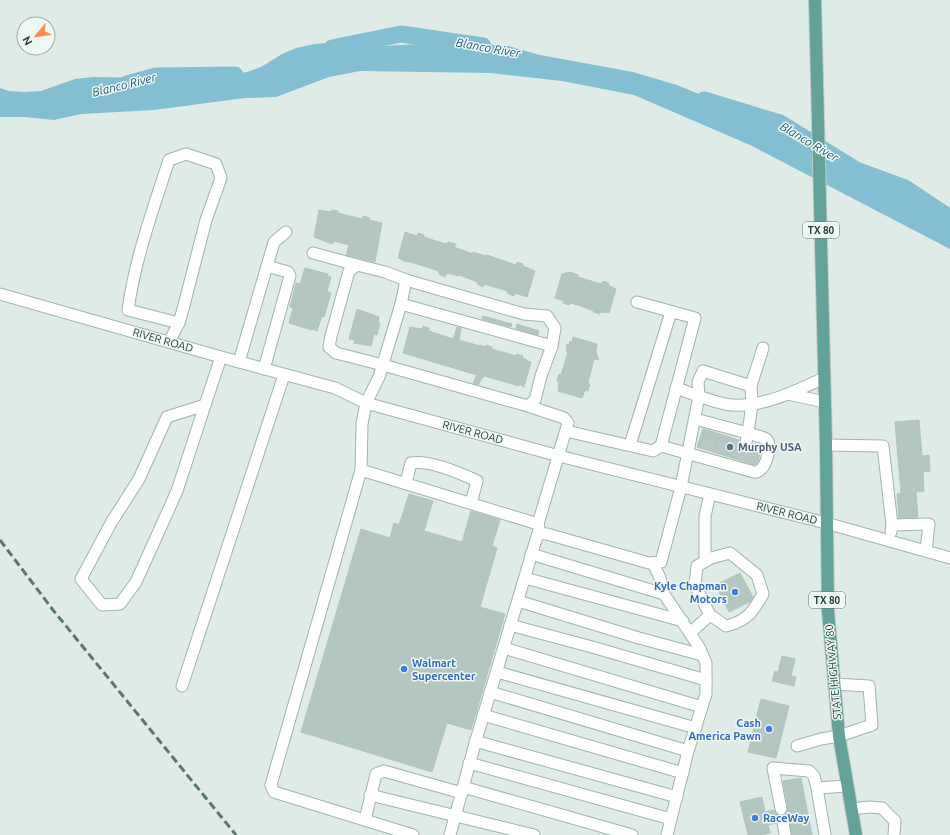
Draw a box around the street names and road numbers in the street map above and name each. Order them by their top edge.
road number: TX 80 [803,222,839,238]
street label: RIVER ROAD [131,326,195,354]
street label: RIVER ROAD [441,418,505,446]
street label: RIVER ROAD [755,500,819,526]
road number: TX 80 [809,592,845,608]
street label: STATE HIGHWAY 80 [823,624,843,720]

